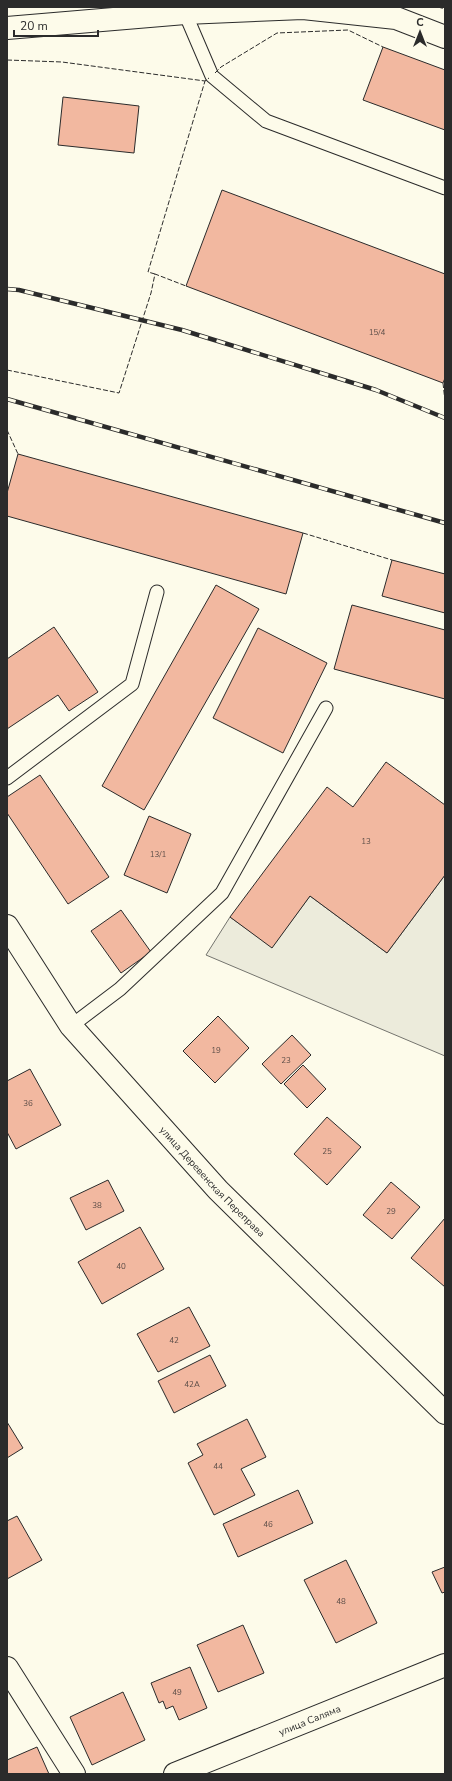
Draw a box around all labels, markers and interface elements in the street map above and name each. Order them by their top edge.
scale bar [14,12,98,38]
north arrow [400,12,440,52]
text: С [416,15,424,30]
text: 20 m [20,18,48,34]
house number: 15/4 [369,327,386,338]
house number: 13 [361,836,371,847]
house number: 13/1 [150,849,167,860]
house number: 19 [211,1045,221,1056]
house number: 23 [281,1055,291,1066]
house number: 36 [23,1098,33,1109]
street label: улица Деревенская Переправа [156,1124,268,1240]
house number: 25 [322,1146,332,1157]
house number: 38 [92,1200,102,1211]
house number: 29 [386,1206,396,1217]
house number: 40 [116,1261,126,1272]
house number: 42 [169,1335,179,1346]
house number: 42А [184,1379,200,1390]
house number: 44 [213,1461,223,1472]
house number: 46 [263,1519,273,1530]
house number: 48 [336,1596,346,1607]
house number: 49 [172,1687,182,1698]
street label: улица Саляма [277,1702,343,1739]

